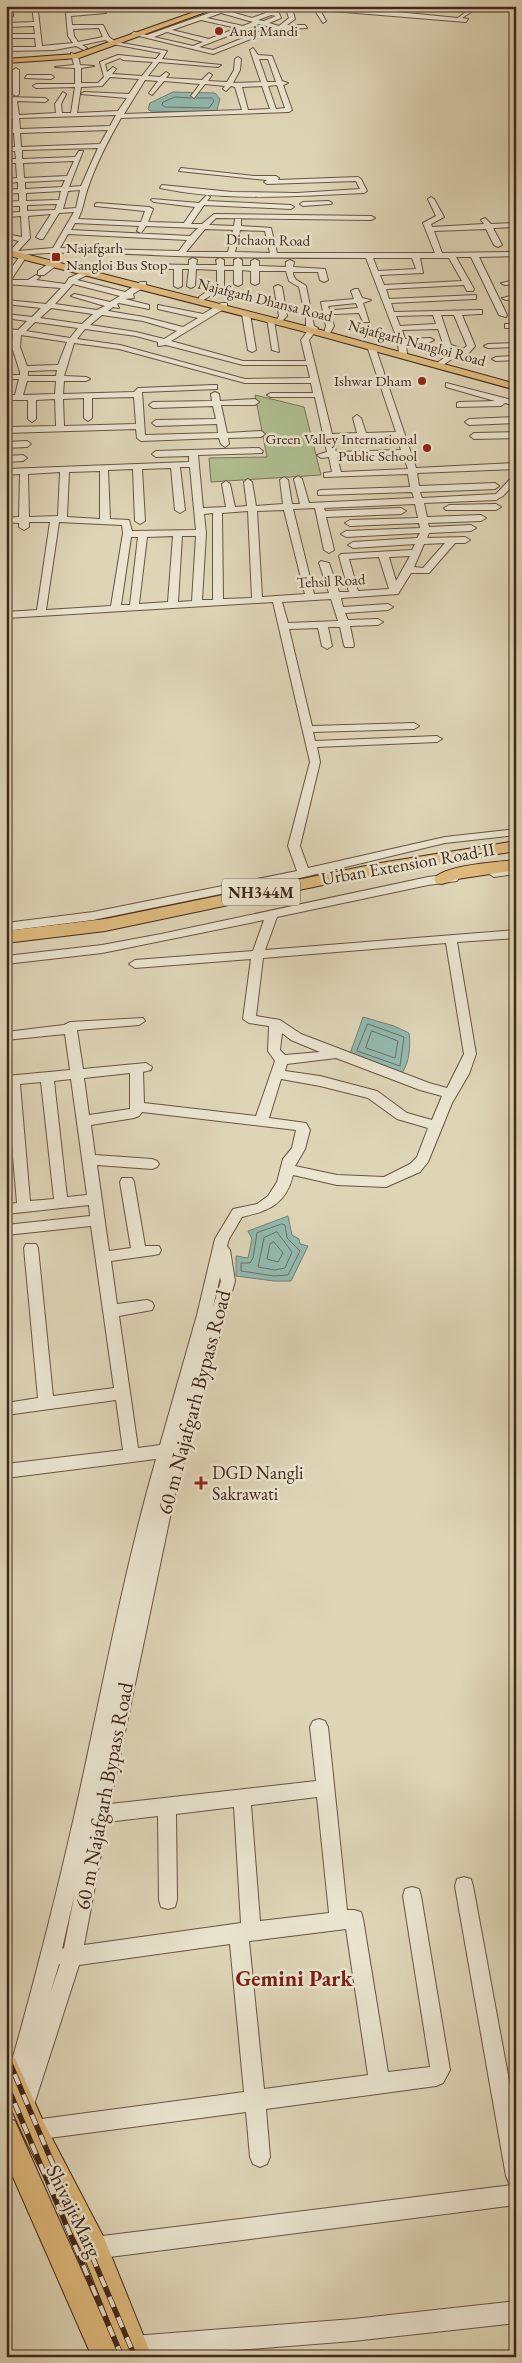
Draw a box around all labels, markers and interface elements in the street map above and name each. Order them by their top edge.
place label: Anaj Mandi [228,21,298,40]
marker: Anaj Mandi [213,25,225,37]
street label: Dichaon Road [226,229,311,250]
place label: Najafgarh Nangloi Bus Stop [66,238,168,274]
marker: Najafgarh Nangloi Bus Stop [50,251,62,263]
street label: Najafgarh Dhansa Road [196,274,335,326]
street label: Najafgarh Nangloi Road [346,315,488,370]
place label: Ishwar Dham [334,371,412,390]
marker: Ishwar Dham [416,375,428,387]
place label: Green Valley International Public School [266,429,417,465]
marker: Green Valley International Public School [421,442,433,454]
street label: Tehsil Road [296,569,366,592]
street label: Urban Extension Road-II [319,837,496,890]
road number: NH344M [222,879,300,906]
street label: 60 m Najafgarh Bypass Road [151,1286,237,1517]
place label: DGD Nangli Sakrawati [212,1461,304,1505]
marker: DGD Nangli Sakrawati [194,1476,208,1490]
street label: 60 m Najafgarh Bypass Road [68,1680,139,1912]
district label: Gemini Park [236,1964,353,1993]
street label: Shivaji Marg [40,2160,109,2262]

